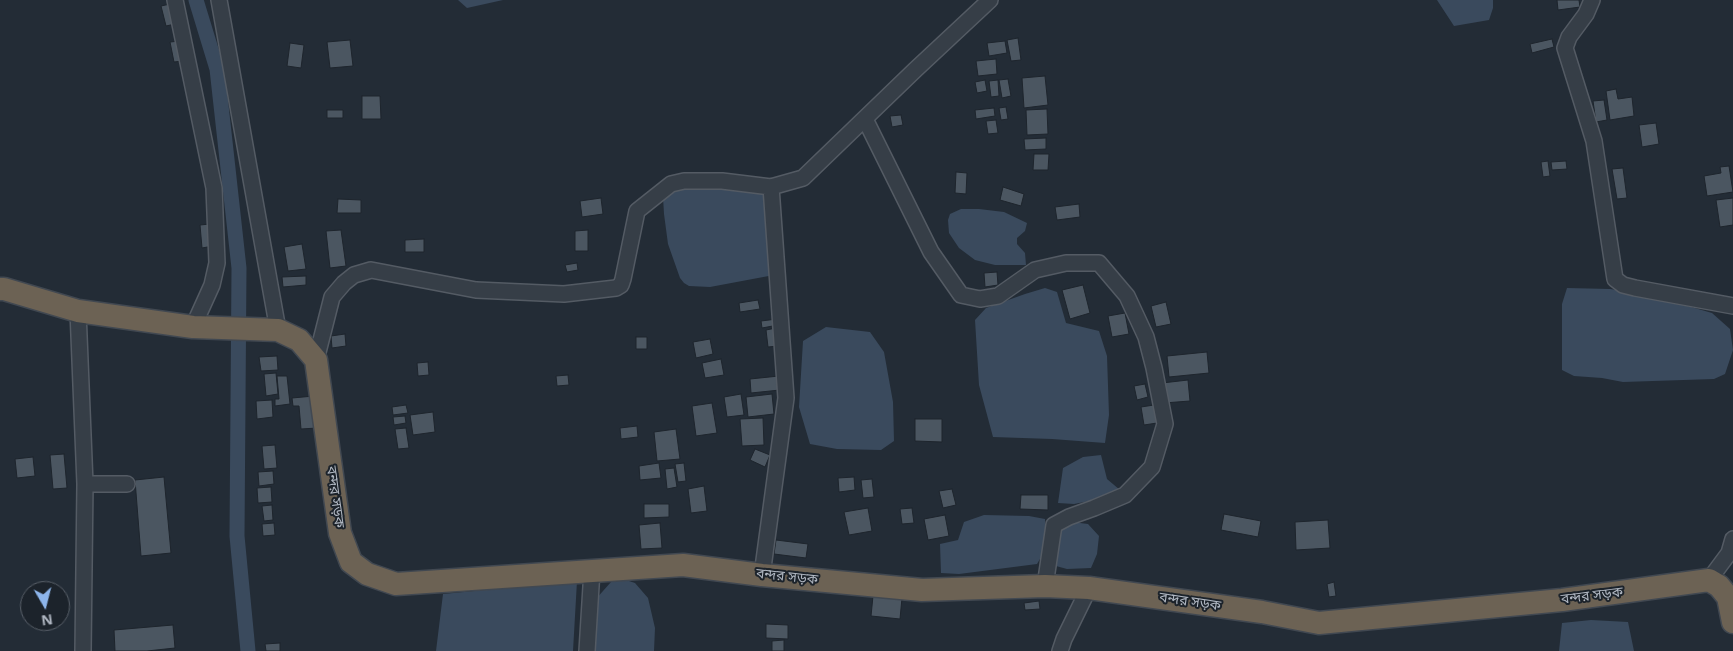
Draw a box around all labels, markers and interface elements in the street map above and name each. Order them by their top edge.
street label: বন্দর সড়ক [322,465,348,529]
street label: বন্দর সড়ক [755,565,819,589]
north arrow [20,581,70,631]
street label: বন্দর সড়ক [1560,584,1624,608]
street label: বন্দর সড়ক [1158,589,1222,615]
text: N [40,610,54,631]

